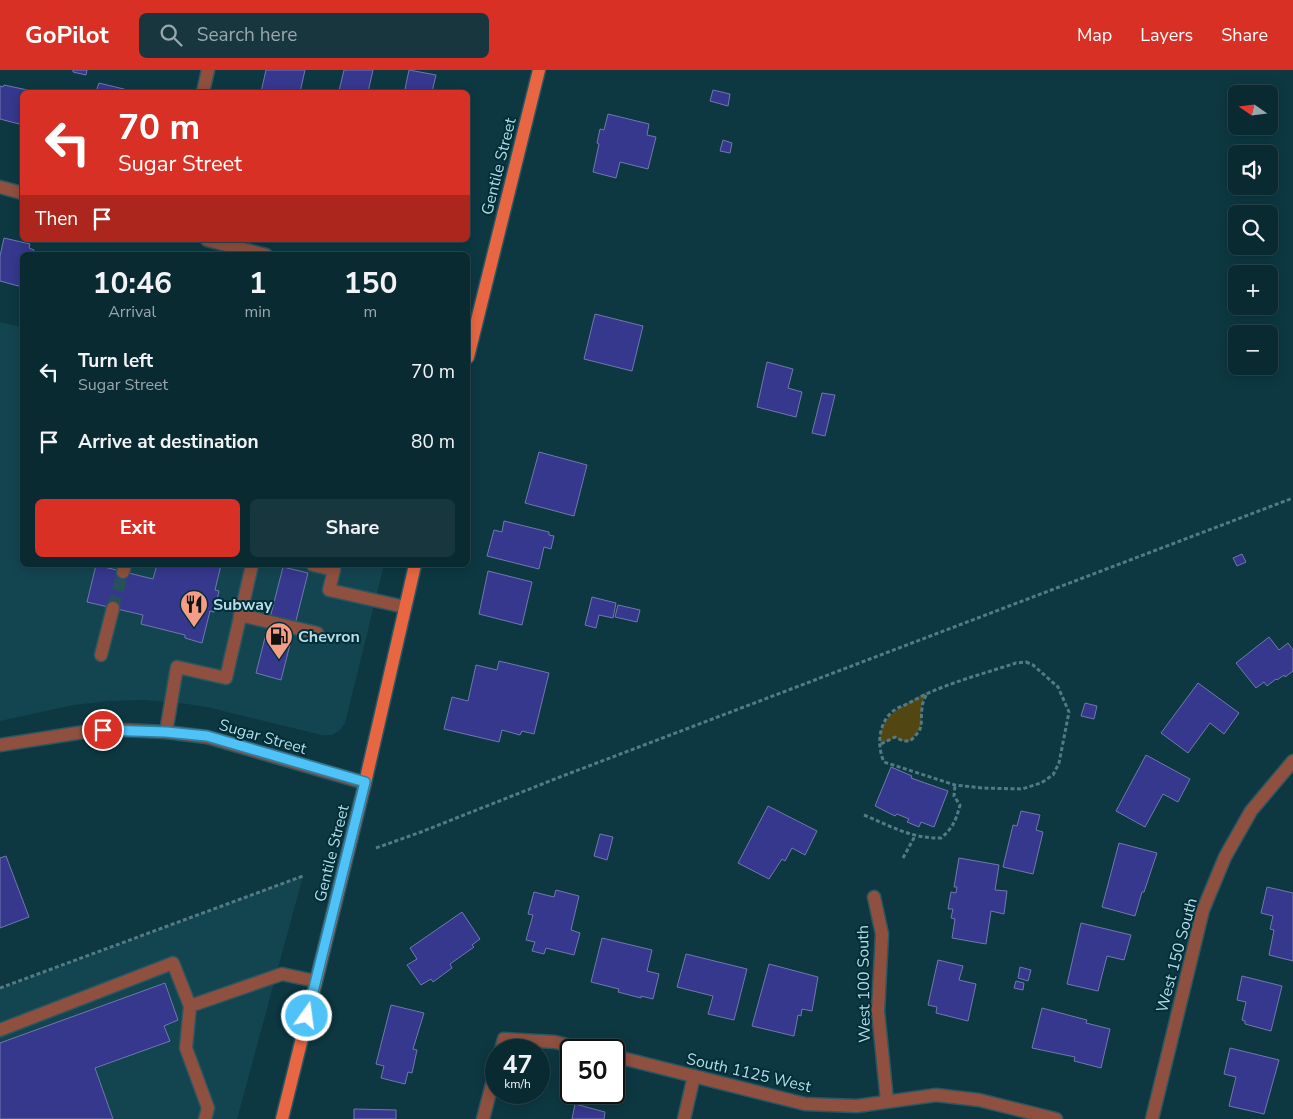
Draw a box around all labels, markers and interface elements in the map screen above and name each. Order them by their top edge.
search box [139,13,489,58]
text: GoPilot [25,19,109,51]
icon: search [157,21,185,49]
text: Search here [197,22,297,48]
text: Map [1077,23,1112,47]
text: Layers [1140,23,1193,47]
text: Share [1221,23,1268,47]
north arrow [1228,85,1278,135]
map controls [1228,85,1278,375]
text: 70 m [118,104,200,151]
icon: left [35,110,100,175]
street label: Gentile Street [476,115,522,217]
button: sound [1228,145,1278,195]
text: Sugar Street [118,149,242,179]
icon: arrive [88,205,116,233]
button: search [1228,205,1278,255]
text: Then [35,206,78,232]
text: 10:46 [93,263,172,304]
text: 1 [249,263,267,304]
text: 150 [343,263,397,304]
button: + [1228,265,1278,315]
text: Arrival [108,301,156,323]
text: min [244,301,271,323]
text: m [364,301,377,323]
button: − [1228,325,1278,375]
text: Turn left [78,348,153,374]
icon: left [35,358,63,386]
text: 70 m [411,359,455,385]
text: Sugar Street [78,374,168,396]
icon: arrive [35,428,63,456]
text: Arrive at destination [78,429,259,455]
text: 80 m [411,429,455,455]
button: Exit [35,499,240,557]
button: Share [250,499,455,557]
restaurant icon: Subway [179,589,209,628]
place label: Subway [213,594,273,616]
fuel station icon: Chevron [264,621,294,660]
place label: Chevron [298,626,360,648]
pin [82,709,124,751]
street label: Sugar Street [216,714,309,760]
icon: arrive [89,716,117,744]
street label: Gentile Street [309,802,355,904]
street label: West 150 South [1151,896,1203,1015]
street label: West 100 South [852,925,876,1043]
position arrow [280,989,332,1041]
speed limit sign: 50 [560,1039,625,1104]
text: 47 [502,1048,533,1082]
street label: South 1125 West [684,1048,814,1098]
text: km/h [504,1076,531,1092]

